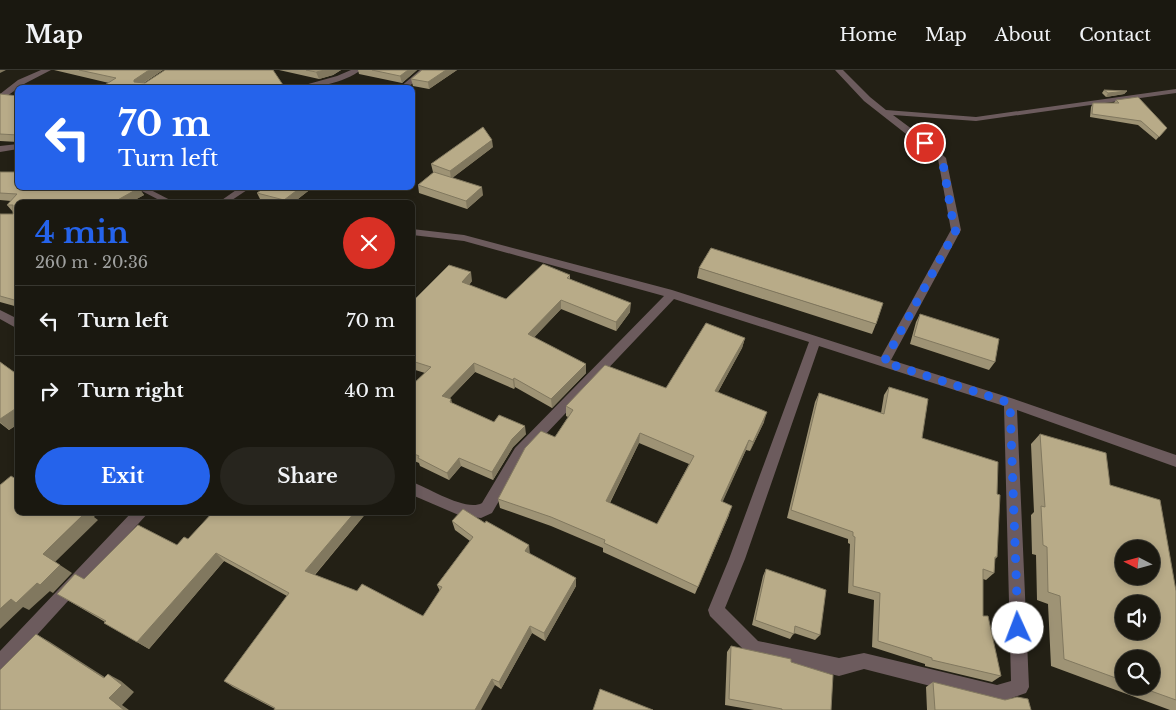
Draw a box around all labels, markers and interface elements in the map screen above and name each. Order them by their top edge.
text: Map [25,20,83,49]
text: Home [839,24,897,46]
text: Map [925,24,967,46]
text: About [995,24,1051,46]
text: Contact [1079,24,1151,46]
text: 70 m [118,102,211,145]
icon: left [35,105,100,170]
pin [904,122,946,164]
icon: arrive [911,129,939,157]
text: Turn left [118,145,218,172]
text: 4 min [35,214,129,251]
button: close [343,217,395,269]
text: 260 m · 20:36 [35,252,148,272]
icon: left [35,307,63,335]
text: Turn left [78,309,169,332]
text: 70 m [346,309,395,332]
icon: right [35,377,63,405]
text: Turn right [78,379,184,402]
text: 40 m [344,379,395,402]
button: Exit [35,447,210,505]
button: Share [220,447,395,505]
north arrow [1115,540,1160,585]
map controls [1115,540,1160,695]
button: sound [1115,595,1160,640]
position arrow [991,601,1043,653]
button: search [1115,650,1160,695]

